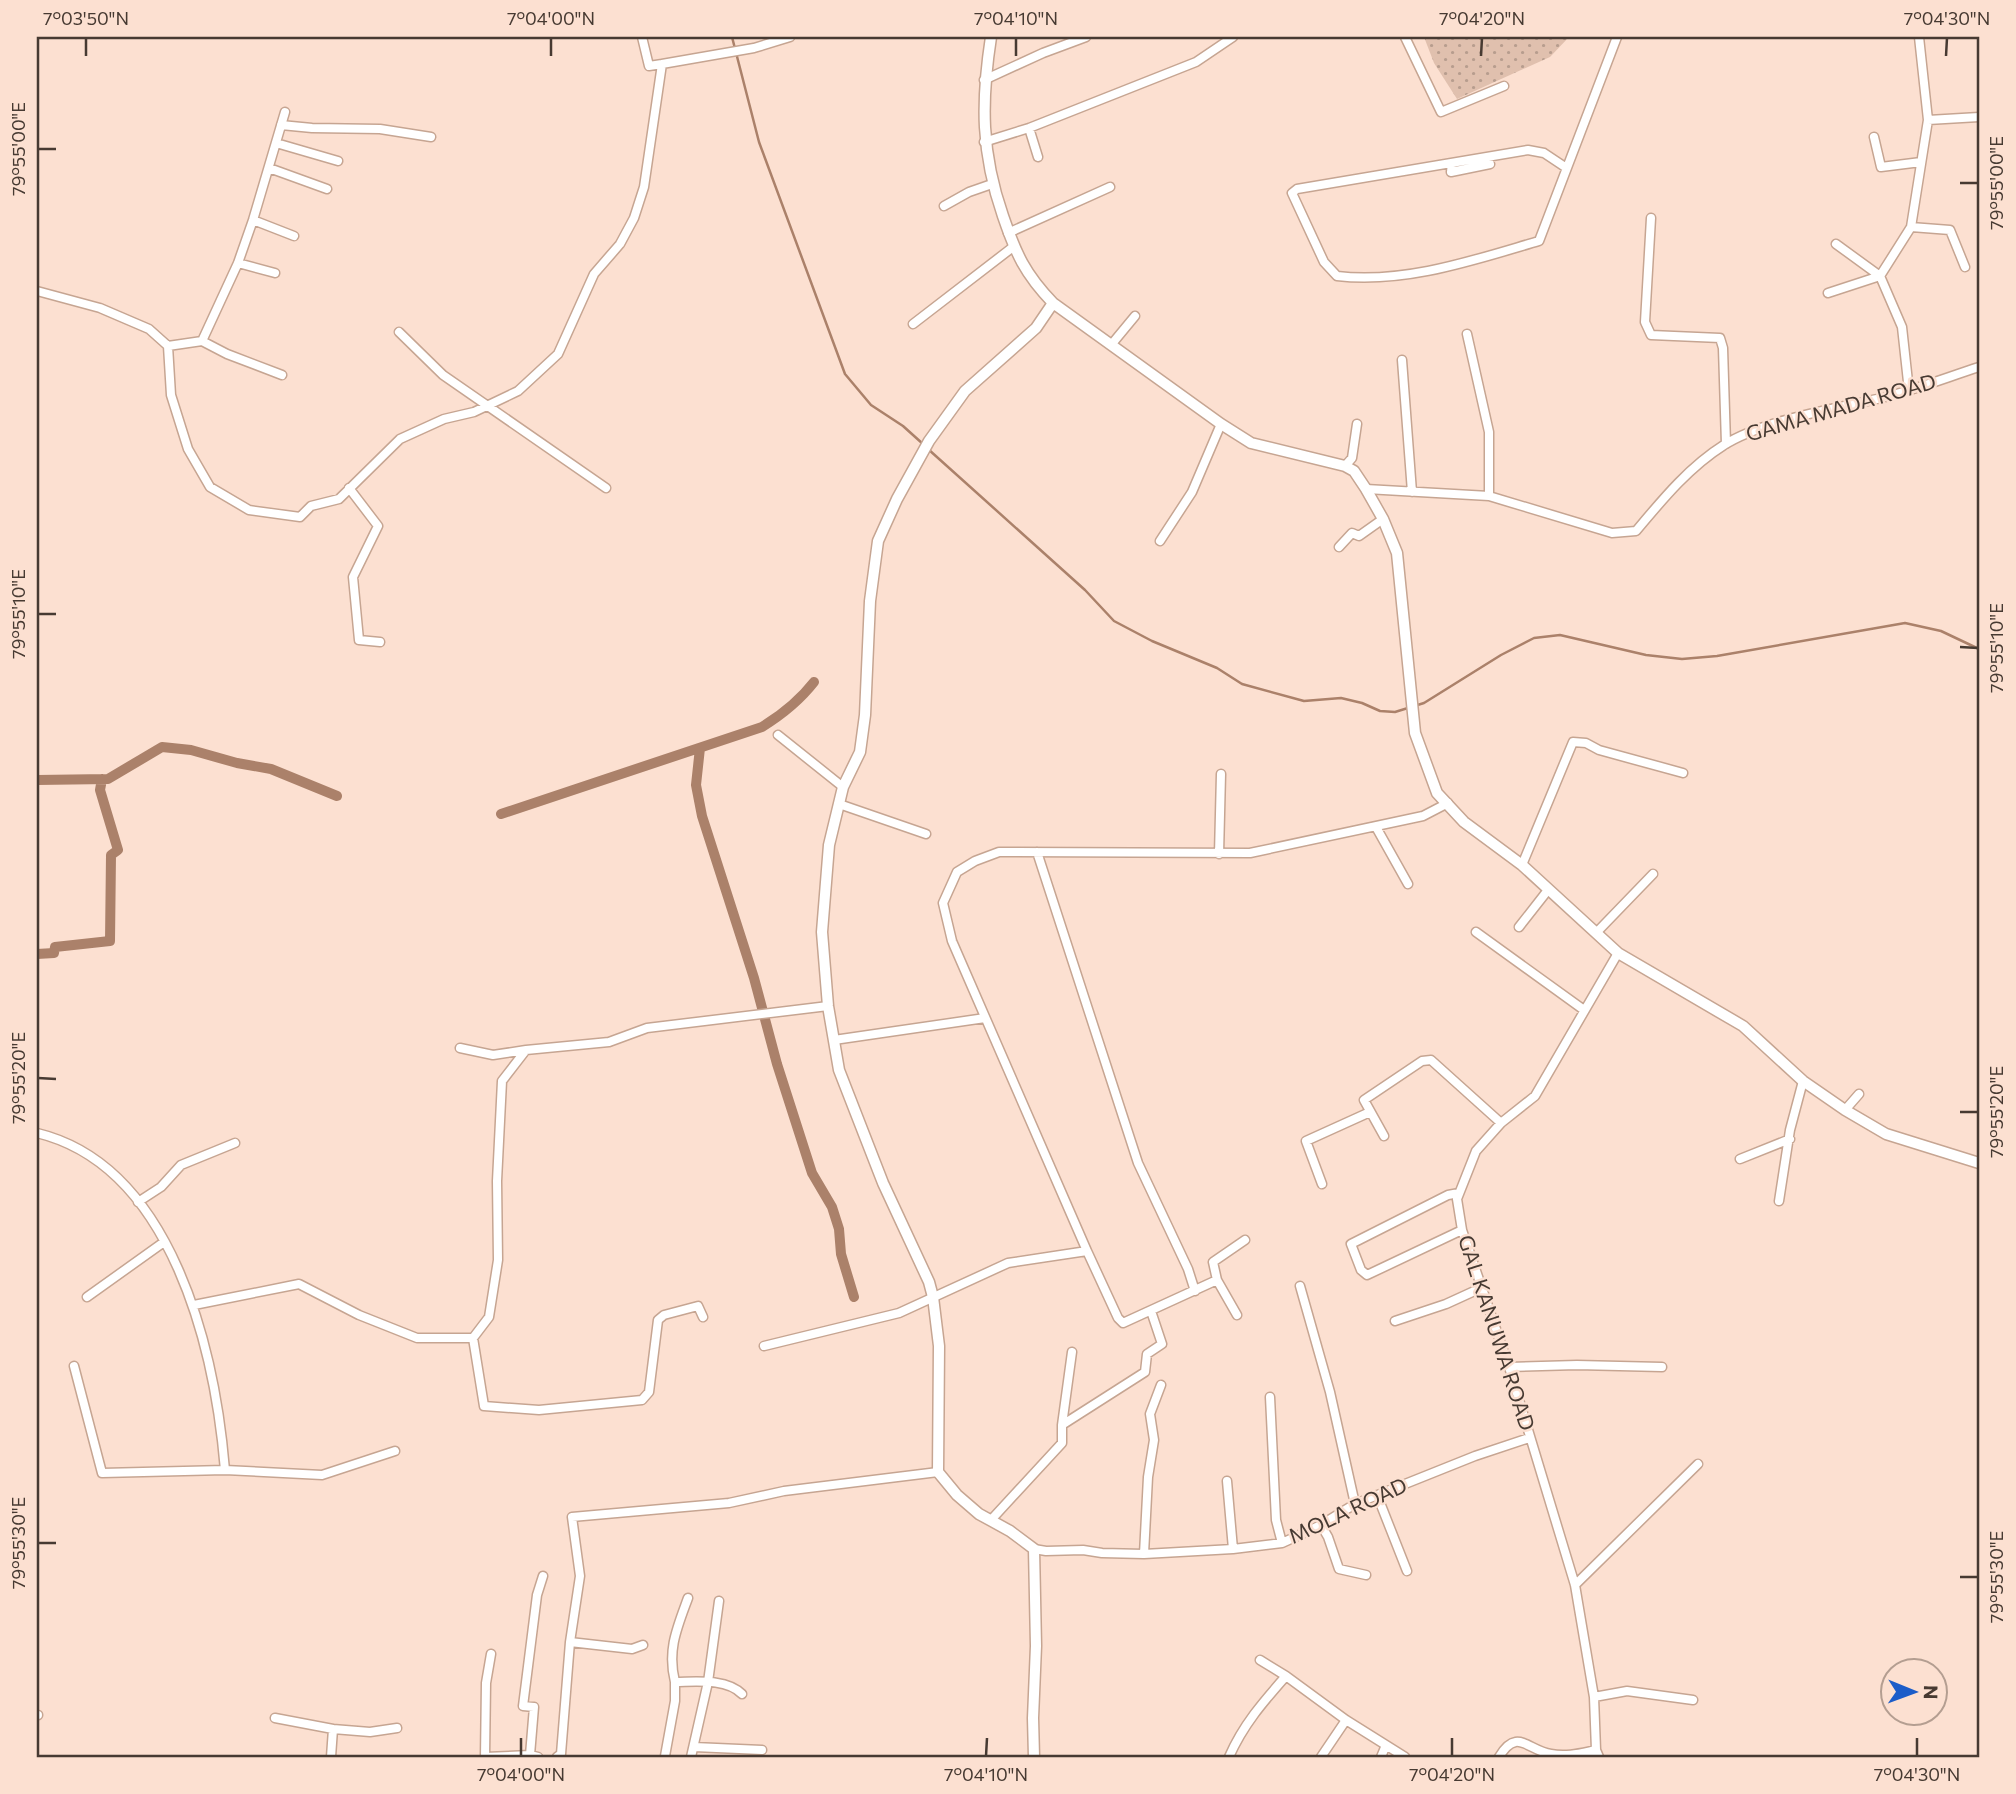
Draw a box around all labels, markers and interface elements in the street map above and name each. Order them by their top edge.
text: 7°03'50"N [43,7,129,29]
text: 7°04'00"N [507,7,595,29]
text: 7°04'10"N [974,7,1058,29]
text: 7°04'20"N [1439,7,1525,29]
text: 7°04'30"N [1904,7,1990,29]
text: 79°55'00"E [7,102,29,196]
text: 79°55'00"E [1985,136,2007,230]
street label: GAMA MADA ROAD [1743,367,1939,446]
text: 79°55'10"E [7,569,29,659]
text: 79°55'10"E [1985,603,2007,693]
text: 79°55'20"E [7,1032,29,1124]
text: 79°55'20"E [1985,1066,2007,1158]
street label: GAL KANUWA ROAD [1454,1232,1541,1434]
street label: MOLA ROAD [1284,1471,1410,1548]
text: 79°55'30"E [7,1497,29,1589]
text: 79°55'30"E [1985,1531,2007,1623]
north arrow [1880,1658,1950,1728]
text: N [1920,1685,1943,1700]
text: 7°04'00"N [477,1763,565,1785]
text: 7°04'10"N [944,1763,1028,1785]
text: 7°04'20"N [1409,1763,1495,1785]
text: 7°04'30"N [1874,1763,1960,1785]

